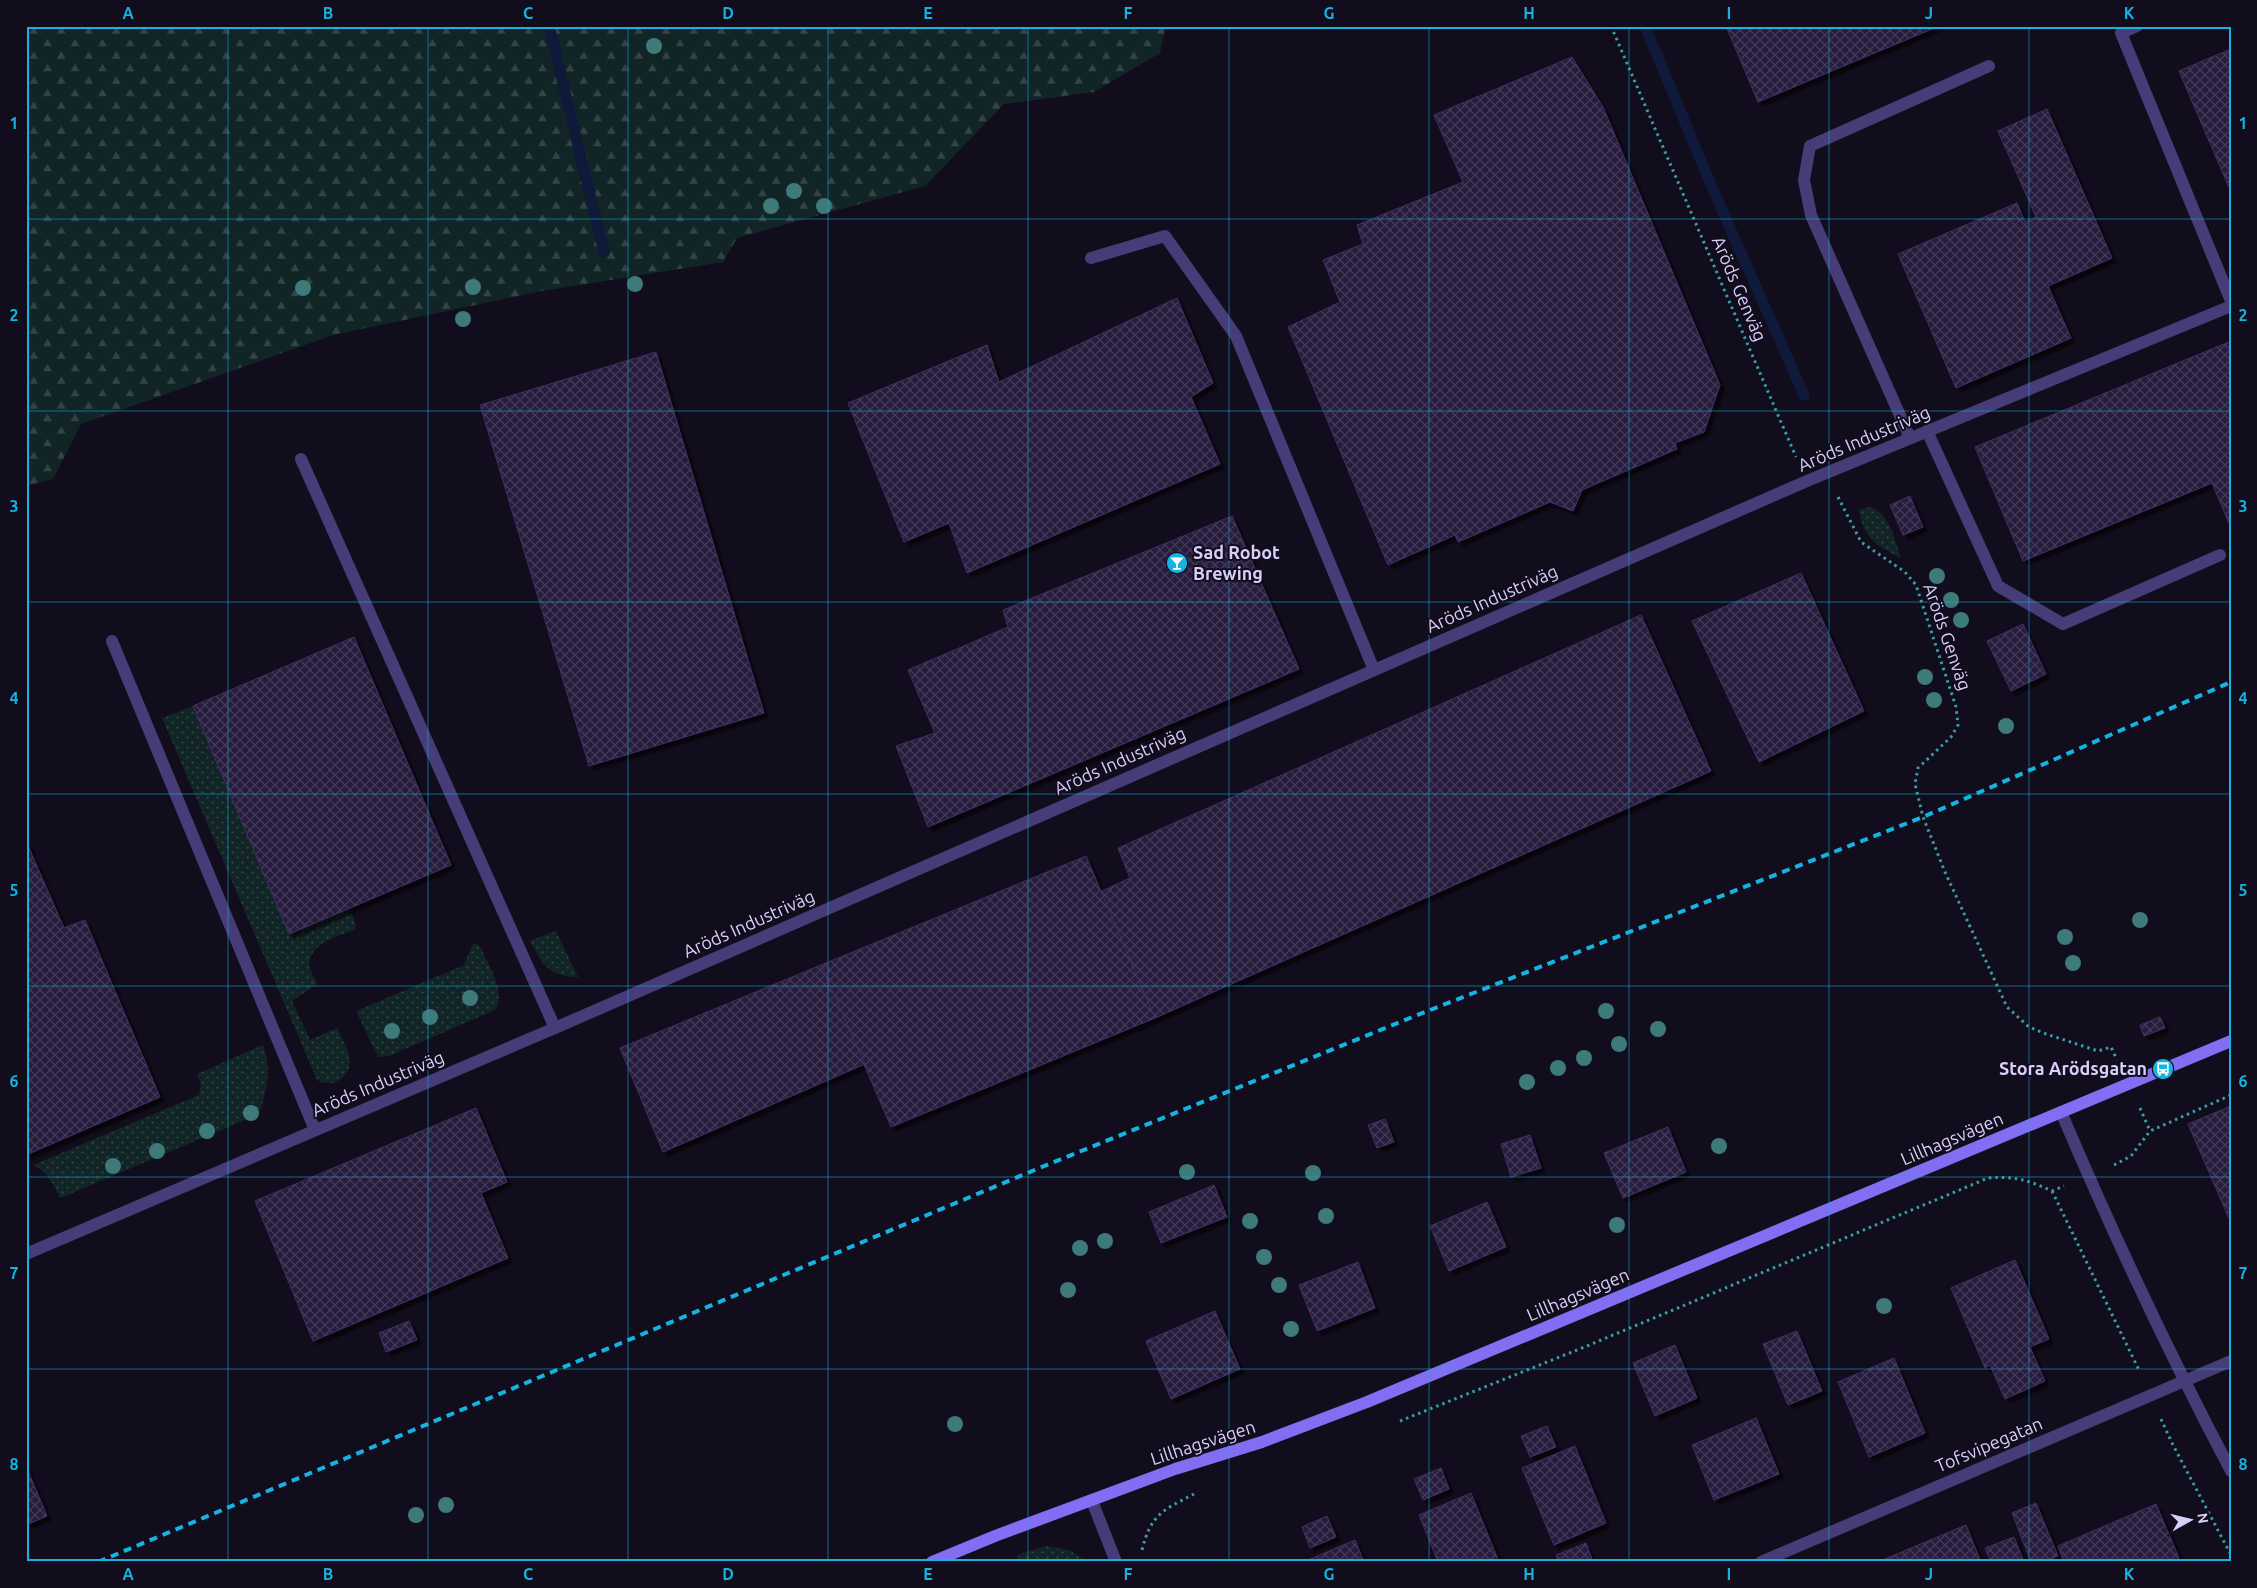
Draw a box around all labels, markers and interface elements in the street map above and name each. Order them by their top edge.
text: A [122,4,134,22]
text: B [323,4,333,22]
text: C [523,4,533,22]
text: D [722,4,734,22]
text: E [923,4,933,22]
text: F [1124,4,1133,22]
text: G [1323,4,1335,22]
text: H [1523,4,1535,22]
text: I [1727,4,1731,22]
text: J [1925,4,1933,22]
text: K [2124,4,2135,22]
text: 1 [9,114,19,132]
text: 1 [2238,114,2248,132]
street label: Aröds Genväg [1709,233,1771,344]
text: 2 [9,306,19,324]
text: 2 [2238,306,2248,324]
street label: Aröds Industriväg [1795,401,1933,475]
text: 3 [9,497,19,515]
text: 3 [2238,497,2248,515]
place label: Sad Robot Brewing [1193,542,1280,583]
bar icon: Sad Robot Brewing [1165,551,1189,575]
street label: Aröds Industriväg [1423,560,1560,636]
street label: Aröds Genväg [1920,580,1976,693]
text: 4 [9,689,19,707]
text: 4 [2238,689,2248,707]
street label: Aröds Industriväg [1051,722,1188,798]
text: 5 [9,881,19,899]
text: 5 [2238,881,2248,899]
street label: Aröds Industriväg [680,885,817,961]
street label: Aröds Industriväg [309,1046,447,1120]
bus stop icon: Stora Arödsgatan [2151,1057,2175,1081]
place label: Stora Arödsgatan [1999,1058,2147,1078]
text: 6 [9,1072,19,1090]
text: 6 [2238,1072,2248,1090]
street label: Lillhagsvägen [1897,1108,2006,1169]
text: 7 [9,1264,19,1282]
street label: Lillhagsvägen [1523,1264,1632,1325]
text: 7 [2238,1264,2248,1282]
street label: Tofsvipegatan [1932,1413,2045,1476]
street label: Lillhagsvägen [1148,1416,1258,1468]
text: 8 [9,1455,19,1473]
text: 8 [2238,1455,2248,1473]
north arrow [2164,1496,2214,1546]
text: N [2194,1512,2212,1524]
text: A [122,1565,134,1583]
text: B [323,1565,333,1583]
text: C [523,1565,533,1583]
text: D [722,1565,734,1583]
text: E [923,1565,933,1583]
text: F [1124,1565,1133,1583]
text: G [1323,1565,1335,1583]
text: H [1523,1565,1535,1583]
text: I [1727,1565,1731,1583]
text: J [1925,1565,1933,1583]
text: K [2124,1565,2135,1583]

